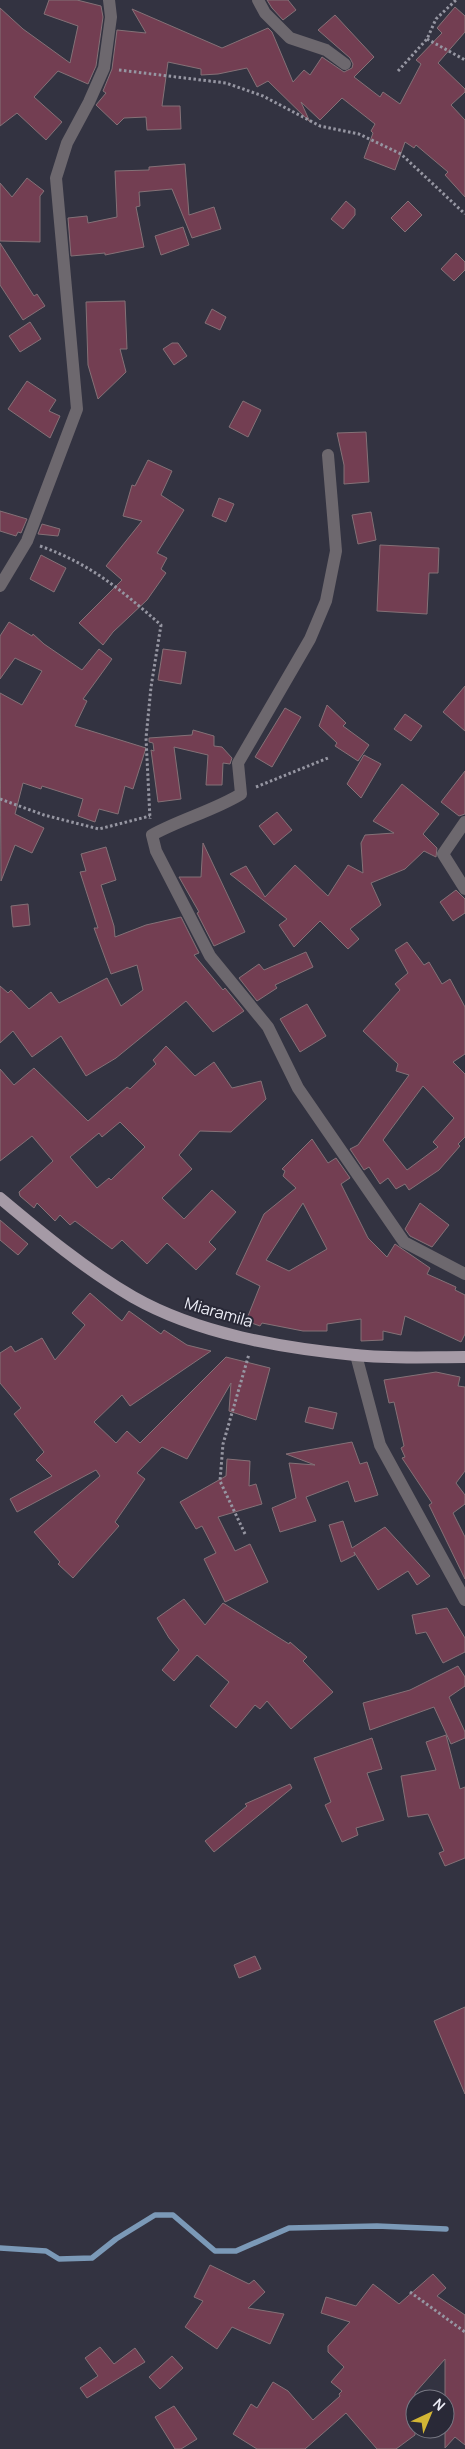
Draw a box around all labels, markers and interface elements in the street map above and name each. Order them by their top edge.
street label: Miaramila [182,1292,256,1332]
north arrow [405,2389,455,2439]
text: N [429,2394,450,2415]

